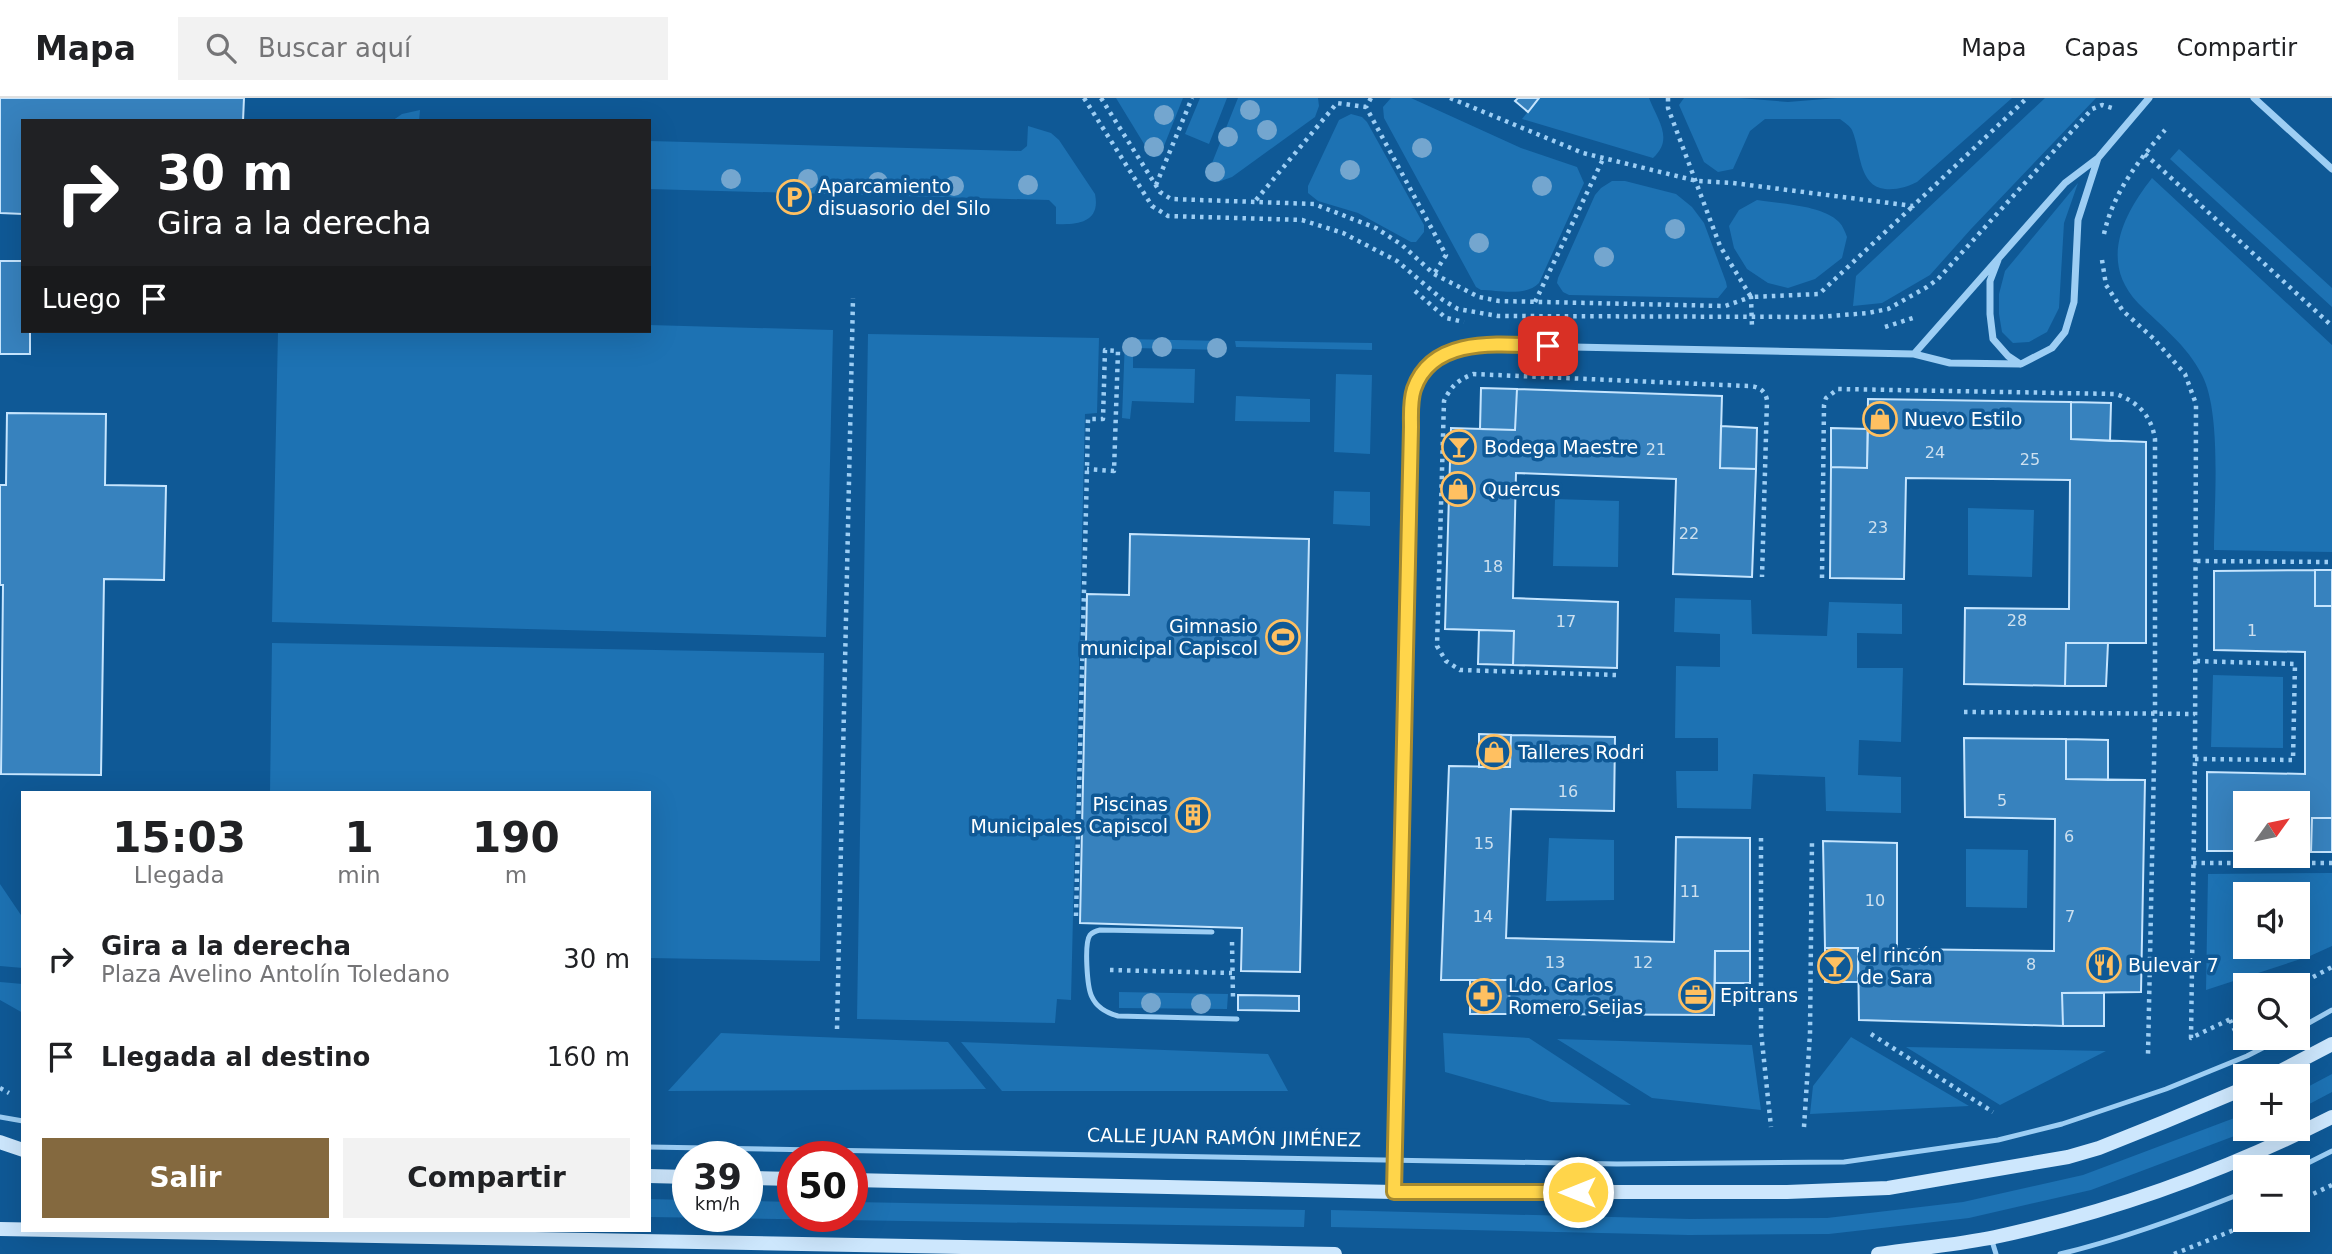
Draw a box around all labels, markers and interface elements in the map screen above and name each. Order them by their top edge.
search box [178,17,668,80]
text: Mapa [35,29,136,68]
icon: search [202,29,240,67]
text: Buscar aquí [258,33,411,63]
text: Mapa [1961,34,2027,62]
text: Capas [2065,34,2138,62]
text: Compartir [2176,34,2297,62]
text: 30 m [157,145,293,202]
icon: right [42,147,133,238]
place label: Aparcamiento disuasorio del Silo [818,175,991,219]
parking icon: Aparcamiento disuasorio del Silo [775,178,813,216]
text: Gira a la derecha [157,204,432,242]
icon: arrive [135,280,173,318]
text: Luego [42,284,121,314]
pin [1518,316,1578,376]
icon: arrive [1529,327,1567,365]
shop icon: Nuevo Estilo [1861,400,1899,438]
place label: Nuevo Estilo [1904,408,2022,430]
bar icon: Bodega Maestre [1440,428,1478,466]
place label: Bodega Maestre [1484,436,1638,458]
house number: 21 [1646,440,1666,459]
house number: 24 [1925,443,1945,462]
house number: 25 [2020,450,2040,469]
shop icon: Quercus [1439,470,1477,508]
place label: Quercus [1482,478,1560,500]
house number: 23 [1868,518,1888,537]
house number: 22 [1679,524,1699,543]
house number: 18 [1483,557,1503,576]
house number: 28 [2007,611,2027,630]
house number: 17 [1556,612,1576,631]
place label: Gimnasio municipal Capiscol [1080,615,1258,659]
sports icon: Gimnasio municipal Capiscol [1264,618,1302,656]
house number: 1 [2247,621,2257,640]
shop icon: Talleres Rodri [1475,733,1513,771]
place label: Talleres Rodri [1517,741,1645,763]
house number: 16 [1558,782,1578,801]
house number: 5 [1997,791,2007,810]
north arrow [2233,791,2310,868]
map controls [2233,791,2310,1232]
place label: Piscinas Municipales Capiscol [970,793,1168,837]
building icon: Piscinas Municipales Capiscol [1174,796,1212,834]
text: 15:03 [112,813,246,862]
text: 1 [344,813,374,862]
text: 190 [472,813,560,862]
house number: 6 [2064,827,2074,846]
house number: 15 [1474,834,1494,853]
text: Llegada [134,862,225,888]
text: min [337,862,381,888]
text: m [505,862,527,888]
house number: 11 [1680,882,1700,901]
button: sound [2233,882,2310,959]
house number: 10 [1865,891,1885,910]
house number: 14 [1473,907,1493,926]
house number: 7 [2065,907,2075,926]
text: Gira a la derecha [101,931,351,961]
icon: right [42,940,80,978]
text: 30 m [563,944,630,974]
place label: el rincón de Sara [1860,944,1942,988]
restaurant icon: Bulevar 7 [2085,946,2123,984]
bar icon: el rincón de Sara [1816,947,1854,985]
house number: 13 [1545,953,1565,972]
house number: 12 [1633,953,1653,972]
place label: Bulevar 7 [2128,954,2219,976]
house number: 8 [2026,955,2036,974]
text: Plaza Avelino Antolín Toledano [101,961,450,987]
button: search [2233,973,2310,1050]
place label: Ldo. Carlos Romero Seijas [1508,974,1643,1018]
office icon: Epitrans [1677,976,1715,1014]
pharmacy icon: Ldo. Carlos Romero Seijas [1465,977,1503,1015]
place label: Epitrans [1720,984,1798,1006]
icon: arrive [42,1038,80,1076]
text: Llegada al destino [101,1042,370,1072]
text: 160 m [547,1042,630,1072]
button: + [2233,1064,2310,1141]
street label: CALLE JUAN RAMÓN JIMÉNEZ [1087,1123,1361,1150]
button: Salir [42,1138,329,1218]
button: Compartir [343,1138,630,1218]
speed limit sign: 50 [777,1141,868,1232]
position arrow [1541,1155,1615,1229]
button: − [2233,1155,2310,1232]
text: 39 [693,1157,742,1197]
text: km/h [695,1193,740,1214]

